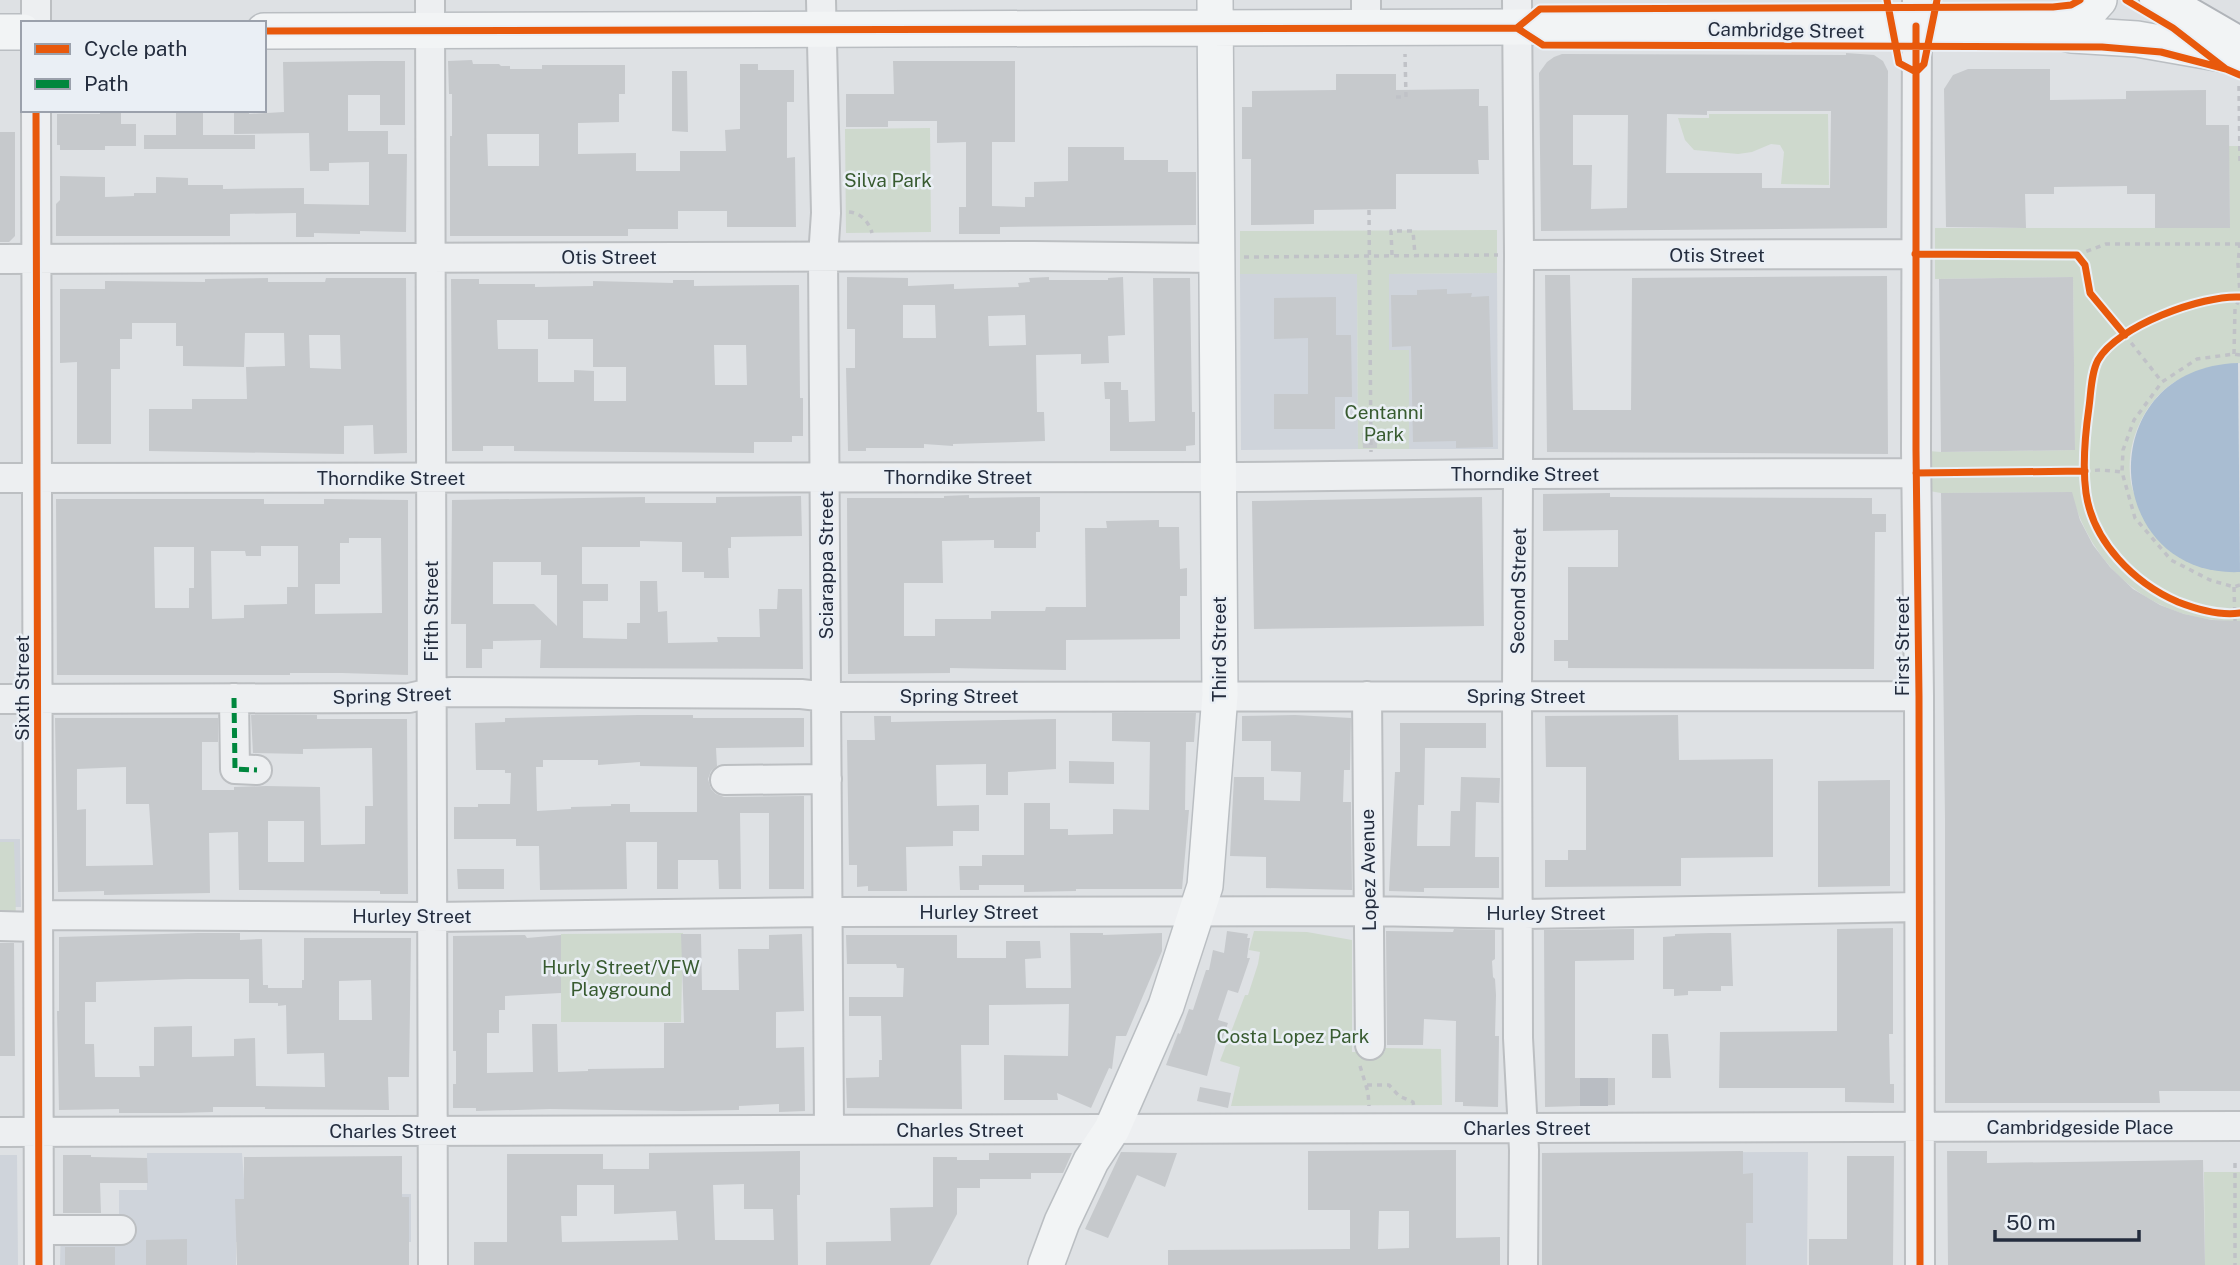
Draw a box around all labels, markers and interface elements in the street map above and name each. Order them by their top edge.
street label: Cambridge Street [1707,18,1865,42]
legend [21,21,266,112]
text: Cycle path [84,36,187,61]
text: Path [84,71,129,96]
park label: Silva Park [844,169,932,191]
street label: Otis Street [1669,244,1765,266]
street label: Otis Street [561,246,657,268]
park label: Centanni Park [1345,401,1423,445]
street label: Thorndike Street [1451,463,1599,485]
street label: Thorndike Street [884,466,1032,488]
street label: Thorndike Street [317,467,465,489]
street label: Sciarappa Street [815,491,837,639]
street label: Second Street [1506,527,1530,655]
street label: Fifth Street [420,560,442,662]
street label: Third Street [1208,596,1230,702]
street label: First Street [1891,596,1913,696]
street label: Sixth Street [11,635,33,741]
street label: Spring Street [332,682,452,708]
street label: Spring Street [899,685,1019,707]
street label: Spring Street [1466,685,1586,707]
street label: Lopez Avenue [1356,809,1380,931]
street label: Hurley Street [919,901,1039,923]
street label: Hurley Street [1486,902,1606,924]
street label: Hurley Street [352,905,472,927]
park label: Hurly Street/VFW Playground [542,956,700,1000]
park label: Costa Lopez Park [1216,1025,1370,1047]
street label: Cambridgeside Place [1986,1116,2174,1138]
street label: Charles Street [1463,1117,1591,1139]
street label: Charles Street [896,1119,1024,1141]
street label: Charles Street [329,1120,457,1142]
scale bar [1995,1198,2138,1242]
text: 50 m [2006,1210,2056,1235]

